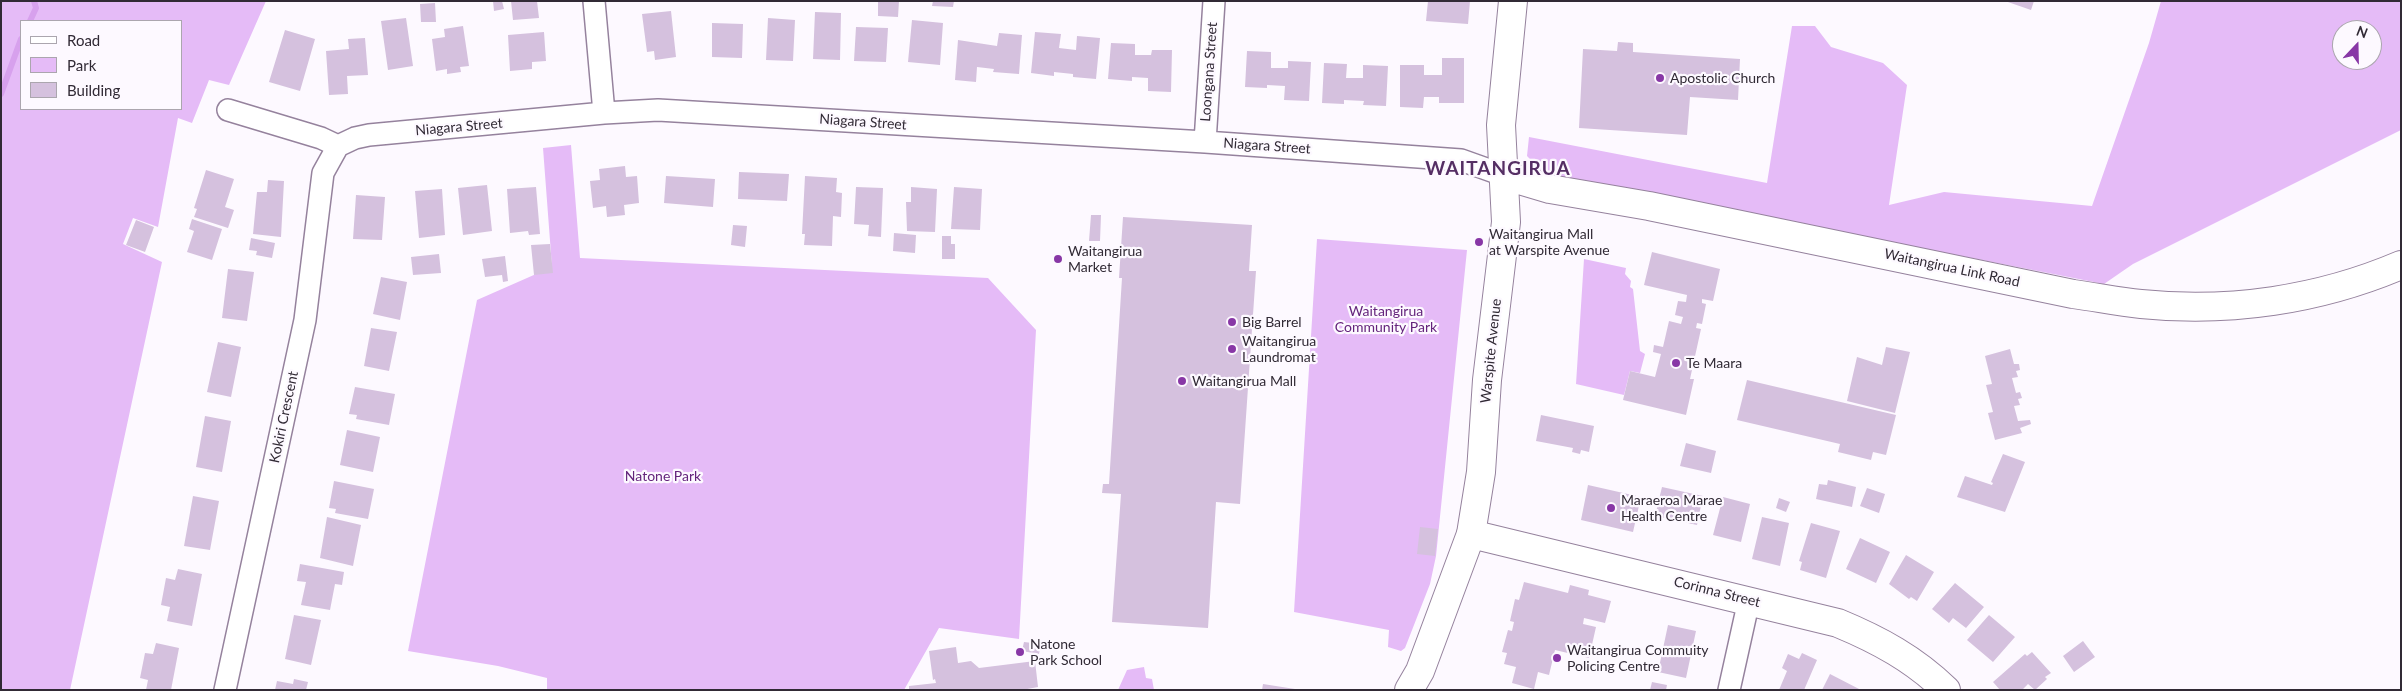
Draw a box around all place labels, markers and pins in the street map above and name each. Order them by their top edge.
place label: Apostolic Church [1670,70,1775,86]
marker: Apostolic Church [1654,72,1666,84]
place label: Waitangirua Mall at Warspite Avenue [1489,226,1610,258]
marker: Waitangirua Mall at Warspite Avenue [1473,236,1485,248]
place label: Waitangirua Market [1068,243,1142,276]
marker: Waitangirua Market [1052,253,1064,265]
place label: Big Barrel [1242,314,1302,330]
marker: Big Barrel [1226,316,1238,328]
place label: Waitangirua Laundromat [1242,333,1316,366]
marker: Waitangirua Laundromat [1226,343,1238,355]
place label: Te Maara [1686,355,1742,371]
marker: Te Maara [1670,357,1682,369]
place label: Waitangirua Mall [1192,373,1296,389]
marker: Waitangirua Mall [1176,375,1188,387]
place label: Maraeroa Marae Health Centre [1621,492,1722,524]
marker: Maraeroa Marae Health Centre [1605,502,1617,514]
place label: Natone Park School [1030,636,1102,669]
place label: Waitangirua Commuity Policing Centre [1567,642,1708,674]
marker: Natone Park School [1014,646,1026,658]
marker: Waitangirua Commuity Policing Centre [1551,652,1563,664]

